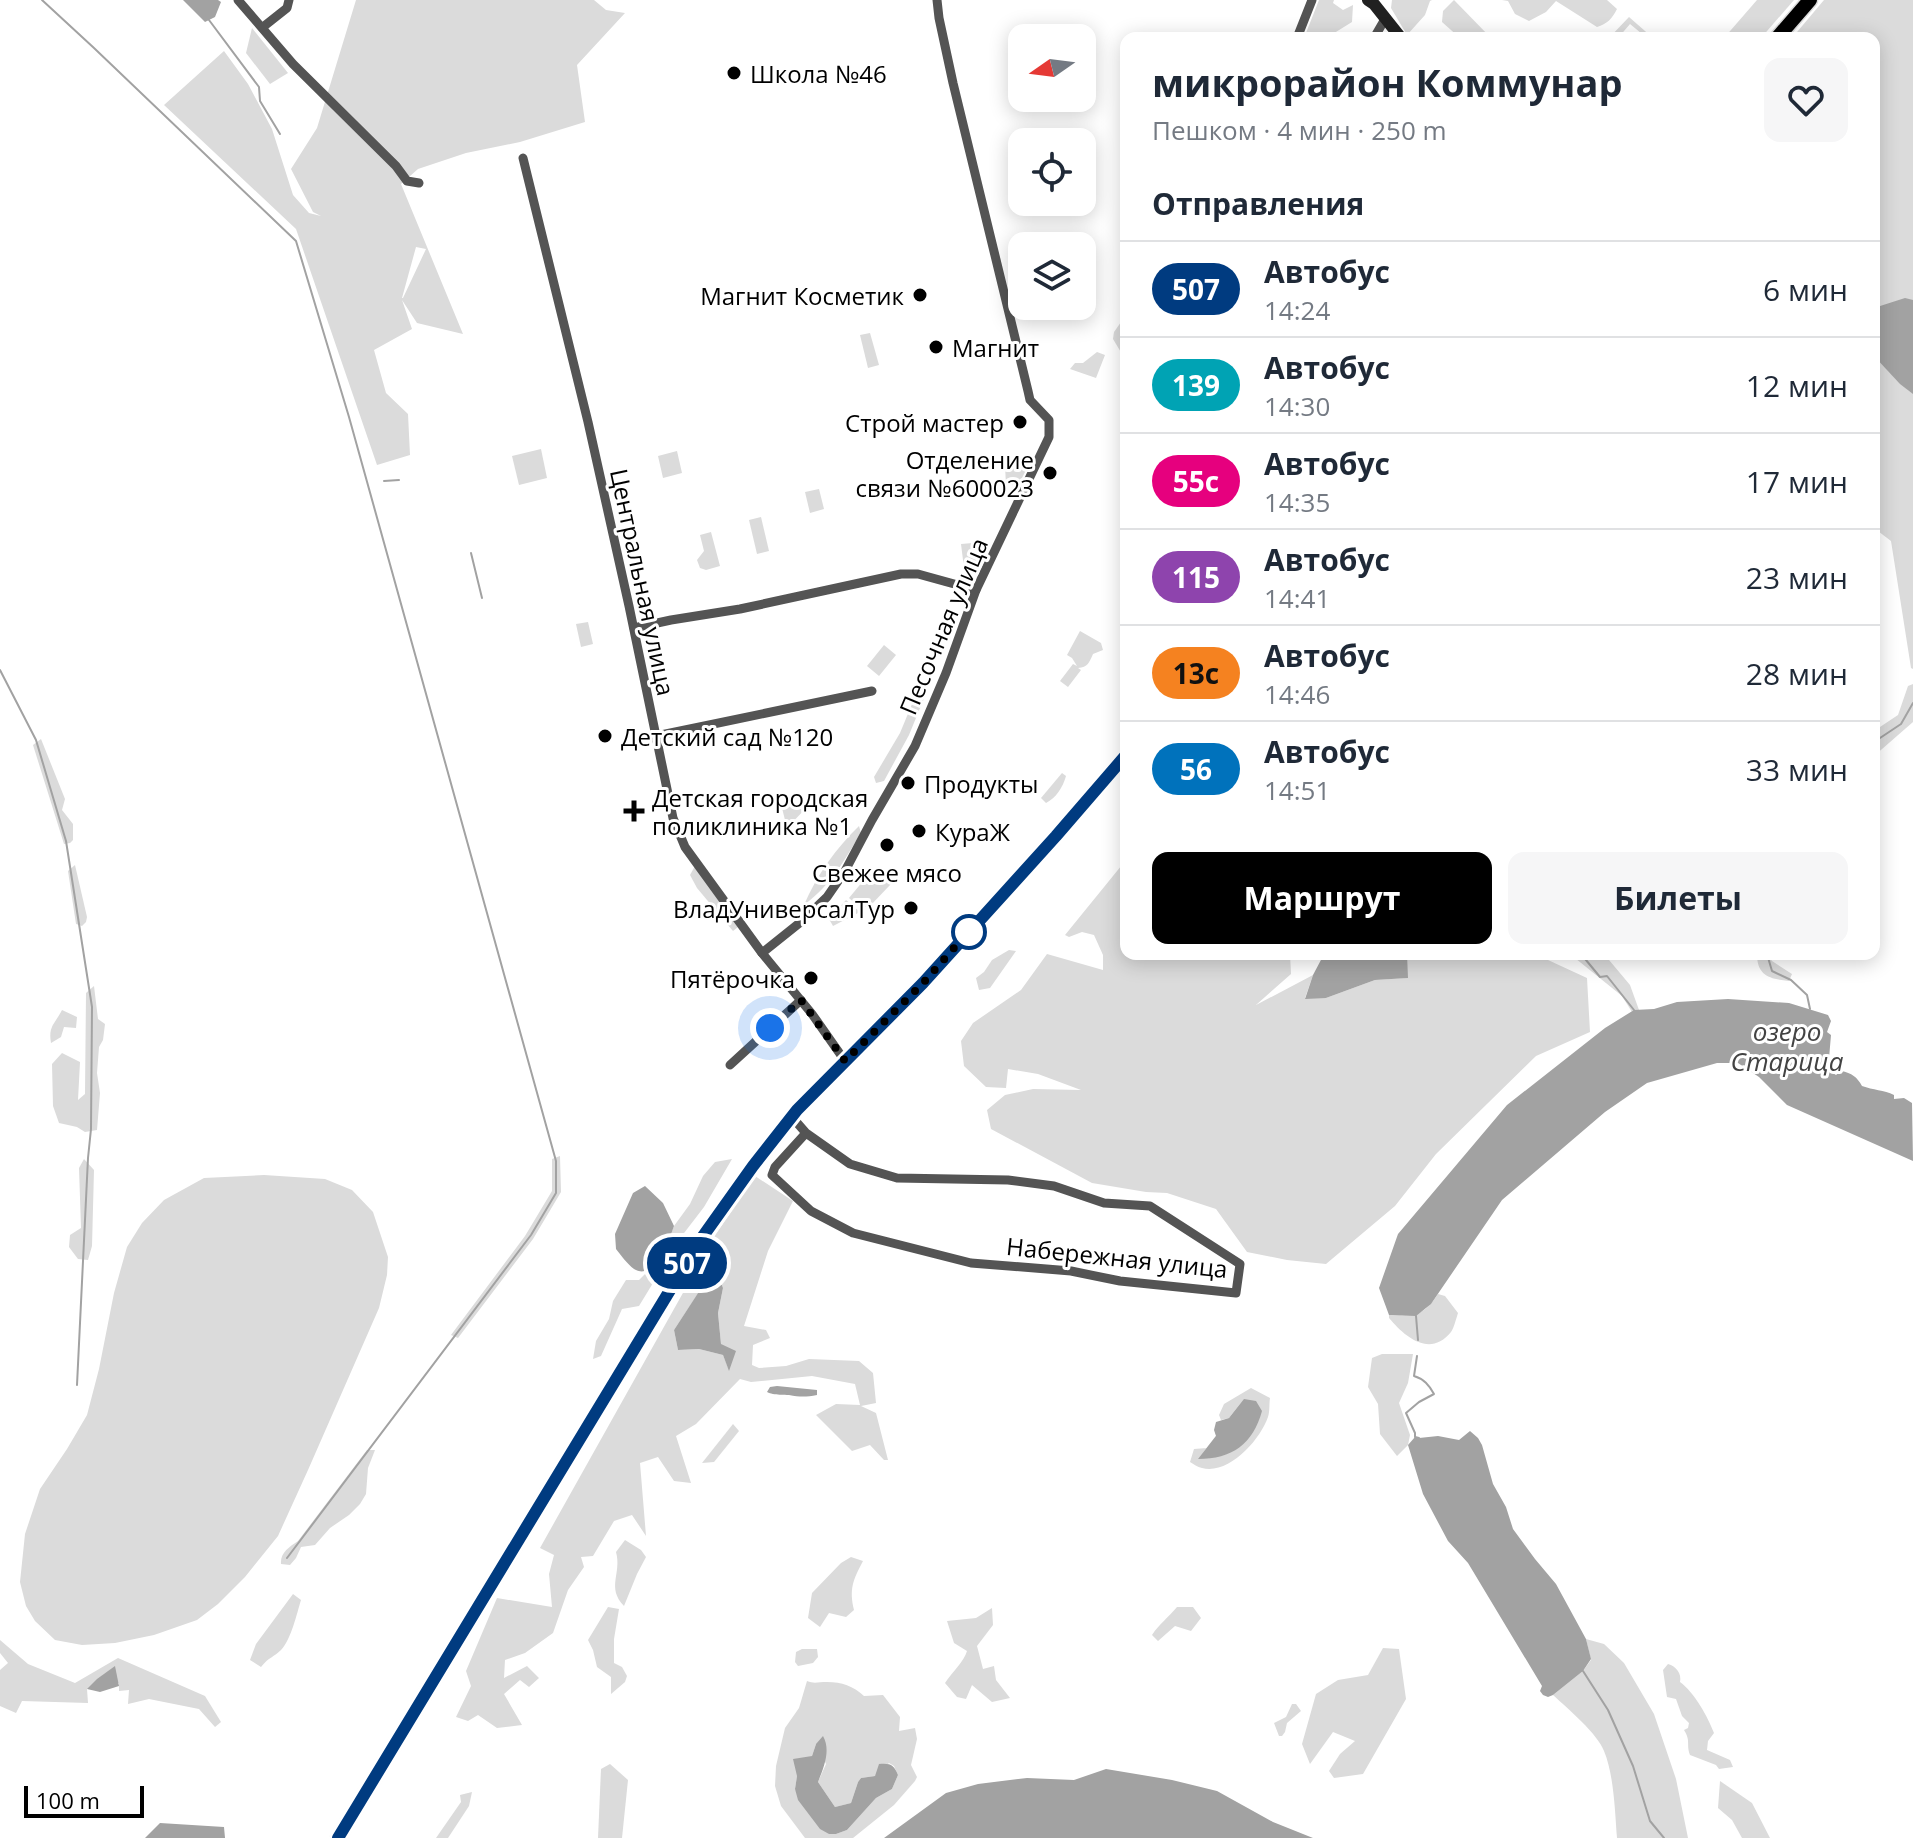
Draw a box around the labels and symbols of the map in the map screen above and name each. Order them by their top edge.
north arrow [1008,24,1096,112]
place label: Школа №46 [750,57,887,90]
marker: Школа №46 [725,64,743,82]
place label: Магнит Косметик [700,279,905,312]
marker: Магнит Косметик [911,286,929,304]
place label: Магнит [952,331,1039,364]
marker: Магнит [927,338,945,356]
place label: Строй мастер [845,406,1004,439]
marker: Строй мастер [1011,413,1029,431]
place label: Отделение связи №600023 [856,443,1034,504]
marker: Отделение связи №600023 [1041,464,1059,482]
street label: Центральная улица [603,466,683,698]
street label: Песочная улица [891,533,995,719]
place label: Детский сад №120 [621,720,833,753]
marker: Детский сад №120 [596,727,614,745]
place label: Продукты [924,767,1039,800]
marker: Продукты [899,774,917,792]
place label: Детская городская поликлиника №1 [652,781,868,842]
marker: Детская городская поликлиника №1 [623,800,645,822]
place label: КураЖ [935,815,1011,848]
marker: КураЖ [910,822,928,840]
marker: Свежее мясо [878,836,896,854]
place label: Свежее мясо [812,856,962,889]
place label: ВладУниверсалТур [673,892,895,925]
marker: ВладУниверсалТур [902,899,920,917]
unlabelled marker [952,915,986,949]
place label: Пятёрочка [670,962,795,995]
marker: Пятёрочка [802,969,820,987]
your location [750,1008,790,1048]
water label: озеро Старица [1731,1013,1844,1079]
street label: Набережная улица [1005,1229,1229,1285]
line badge: 507 [641,1237,733,1289]
scale bar [24,1782,144,1818]

